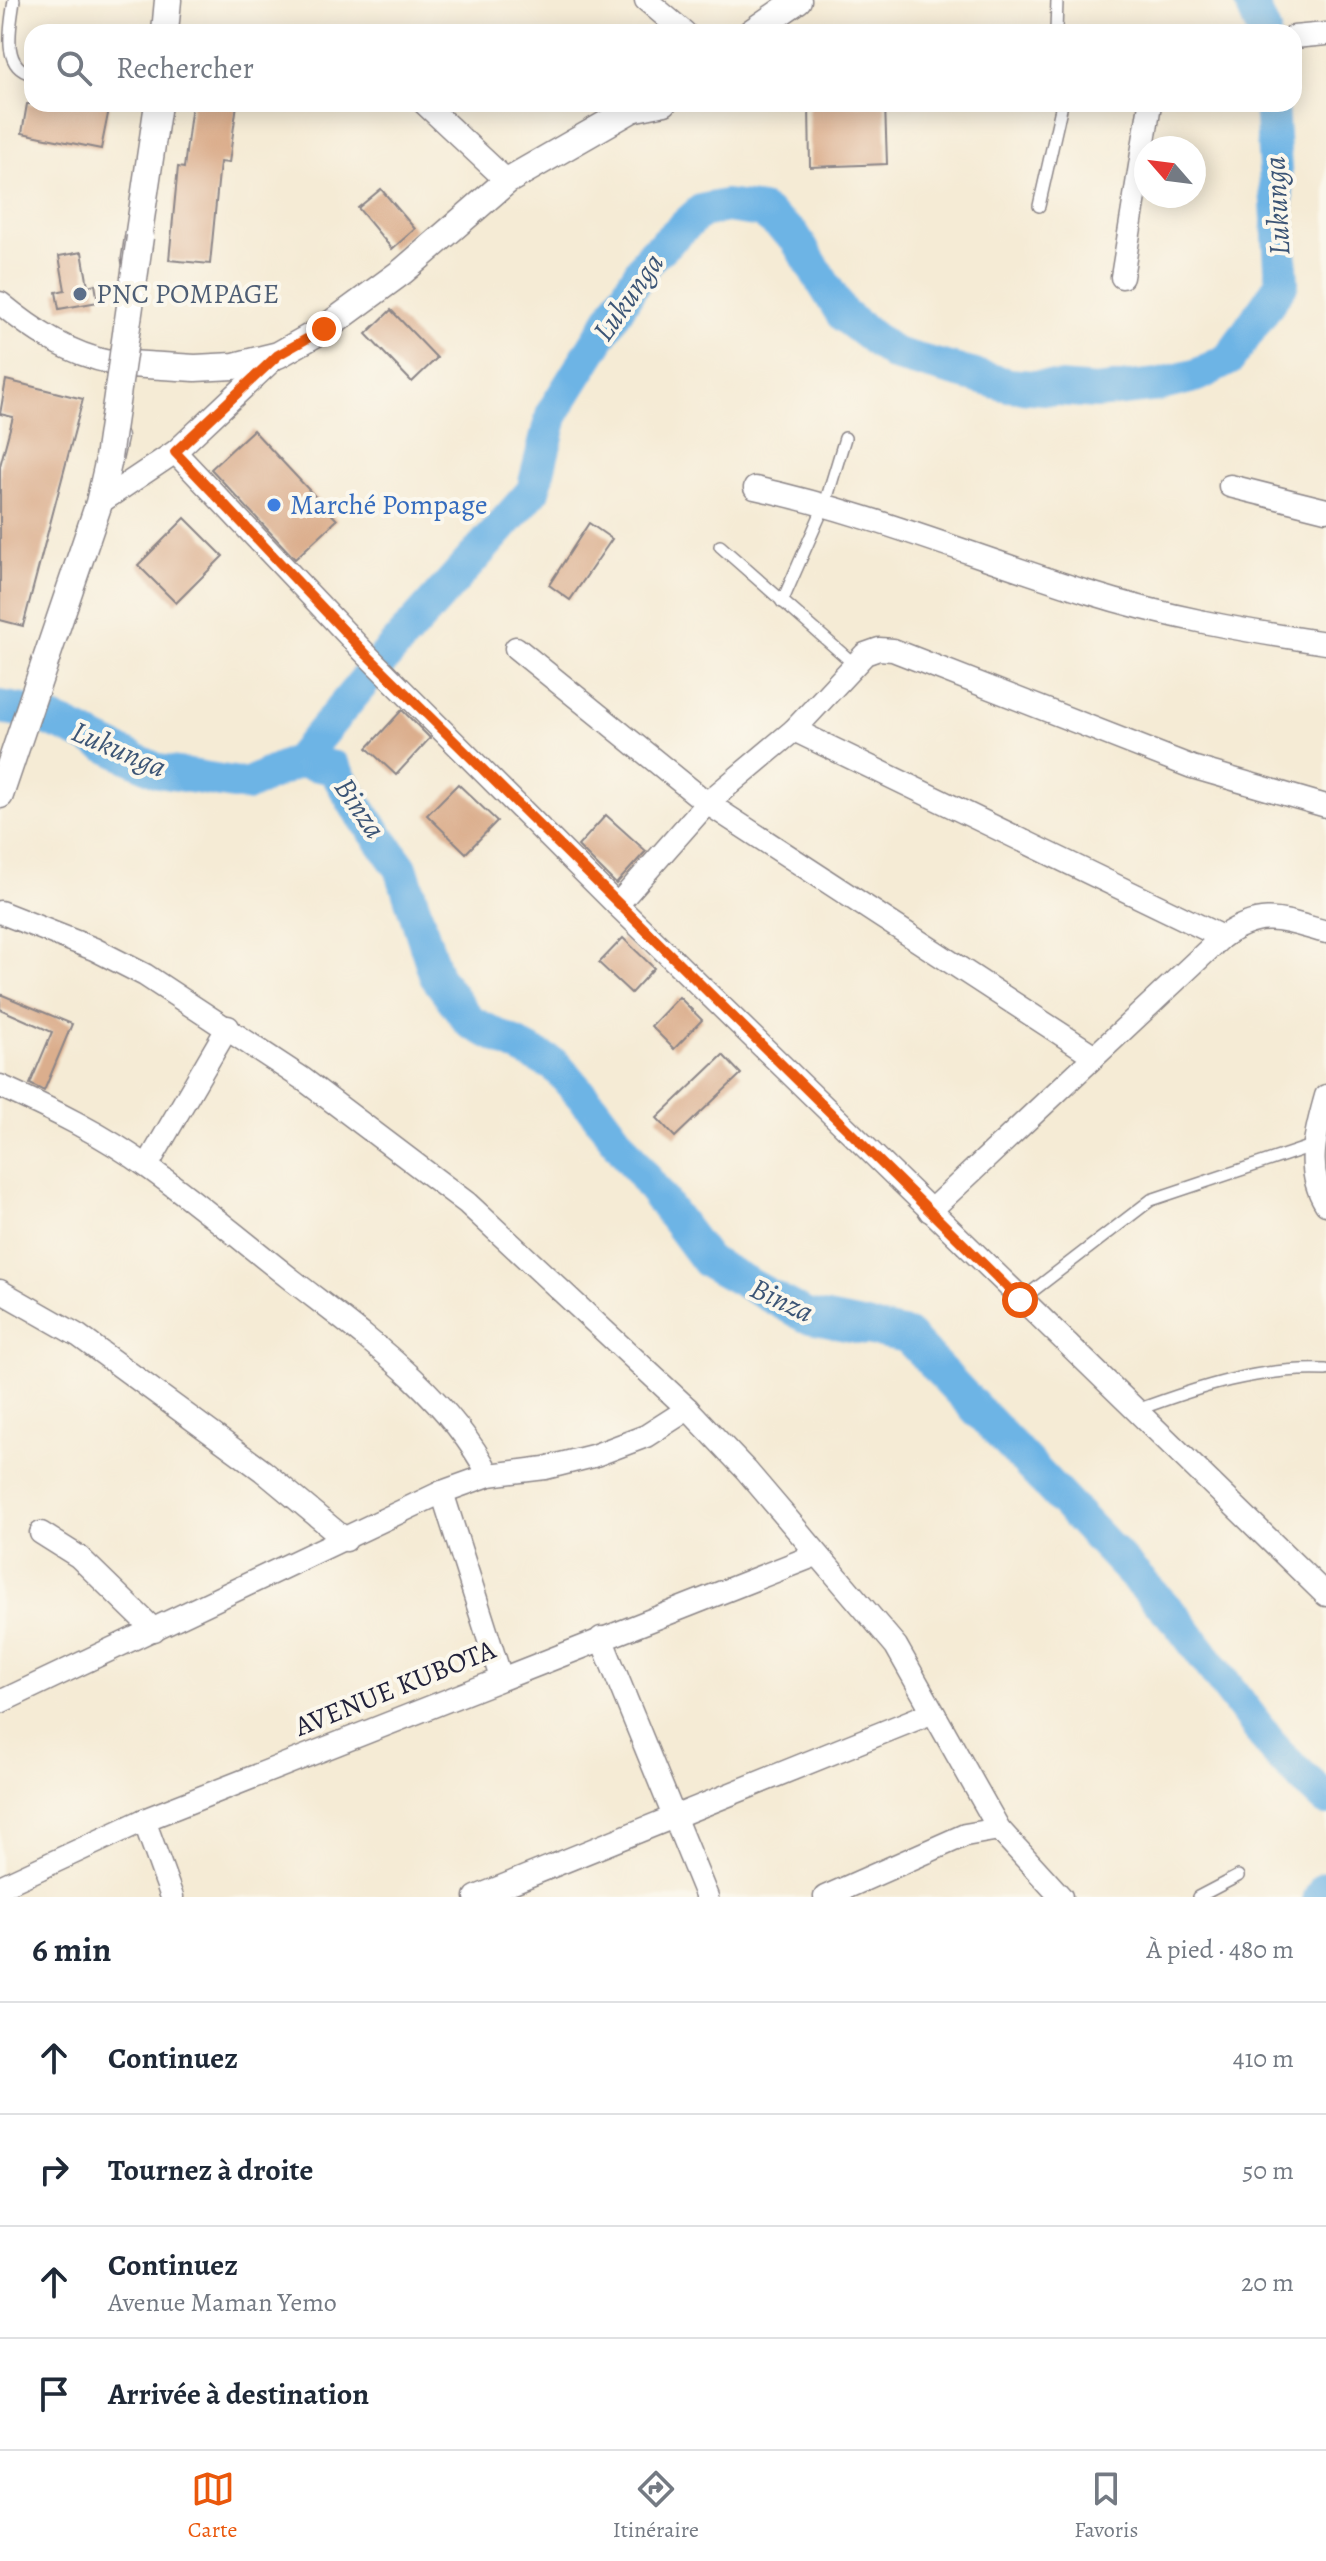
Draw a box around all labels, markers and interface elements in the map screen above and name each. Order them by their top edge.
search box [24,24,1302,112]
icon: search [52,46,96,90]
text: Rechercher [116,48,254,88]
north arrow [1134,136,1206,208]
water label: Lukunga [1254,155,1300,257]
water label: Lukunga [583,245,673,349]
place label: PNC POMPAGE [96,275,279,313]
marker: PNC POMPAGE [71,285,89,303]
route end [306,311,342,347]
place label: Marché Pompage [290,486,488,524]
marker: Marché Pompage [265,496,283,514]
water label: Lukunga [66,711,173,787]
water label: Binza [325,770,395,846]
water label: Binza [744,1268,820,1332]
route start [1002,1282,1038,1318]
street label: AVENUE KUBOTA [288,1630,502,1746]
text: 6 min [32,1926,111,1973]
text: À pied · 480 m [1147,1932,1294,1967]
icon: ahead [32,2036,76,2080]
text: Continuez [108,2038,238,2078]
text: 410 m [1233,2041,1294,2076]
icon: right [32,2148,76,2192]
text: Tournez à droite [108,2150,313,2190]
text: 50 m [1242,2153,1294,2188]
text: Continuez [108,2245,238,2285]
icon: ahead [32,2260,76,2304]
text: 20 m [1241,2265,1294,2300]
text: Avenue Maman Yemo [108,2285,337,2320]
icon: arrive [32,2372,76,2416]
text: Arrivée à destination [108,2374,369,2414]
tab: Carte [188,2467,237,2545]
tab: Itinéraire [613,2467,699,2545]
tab: Favoris [1074,2467,1138,2545]

